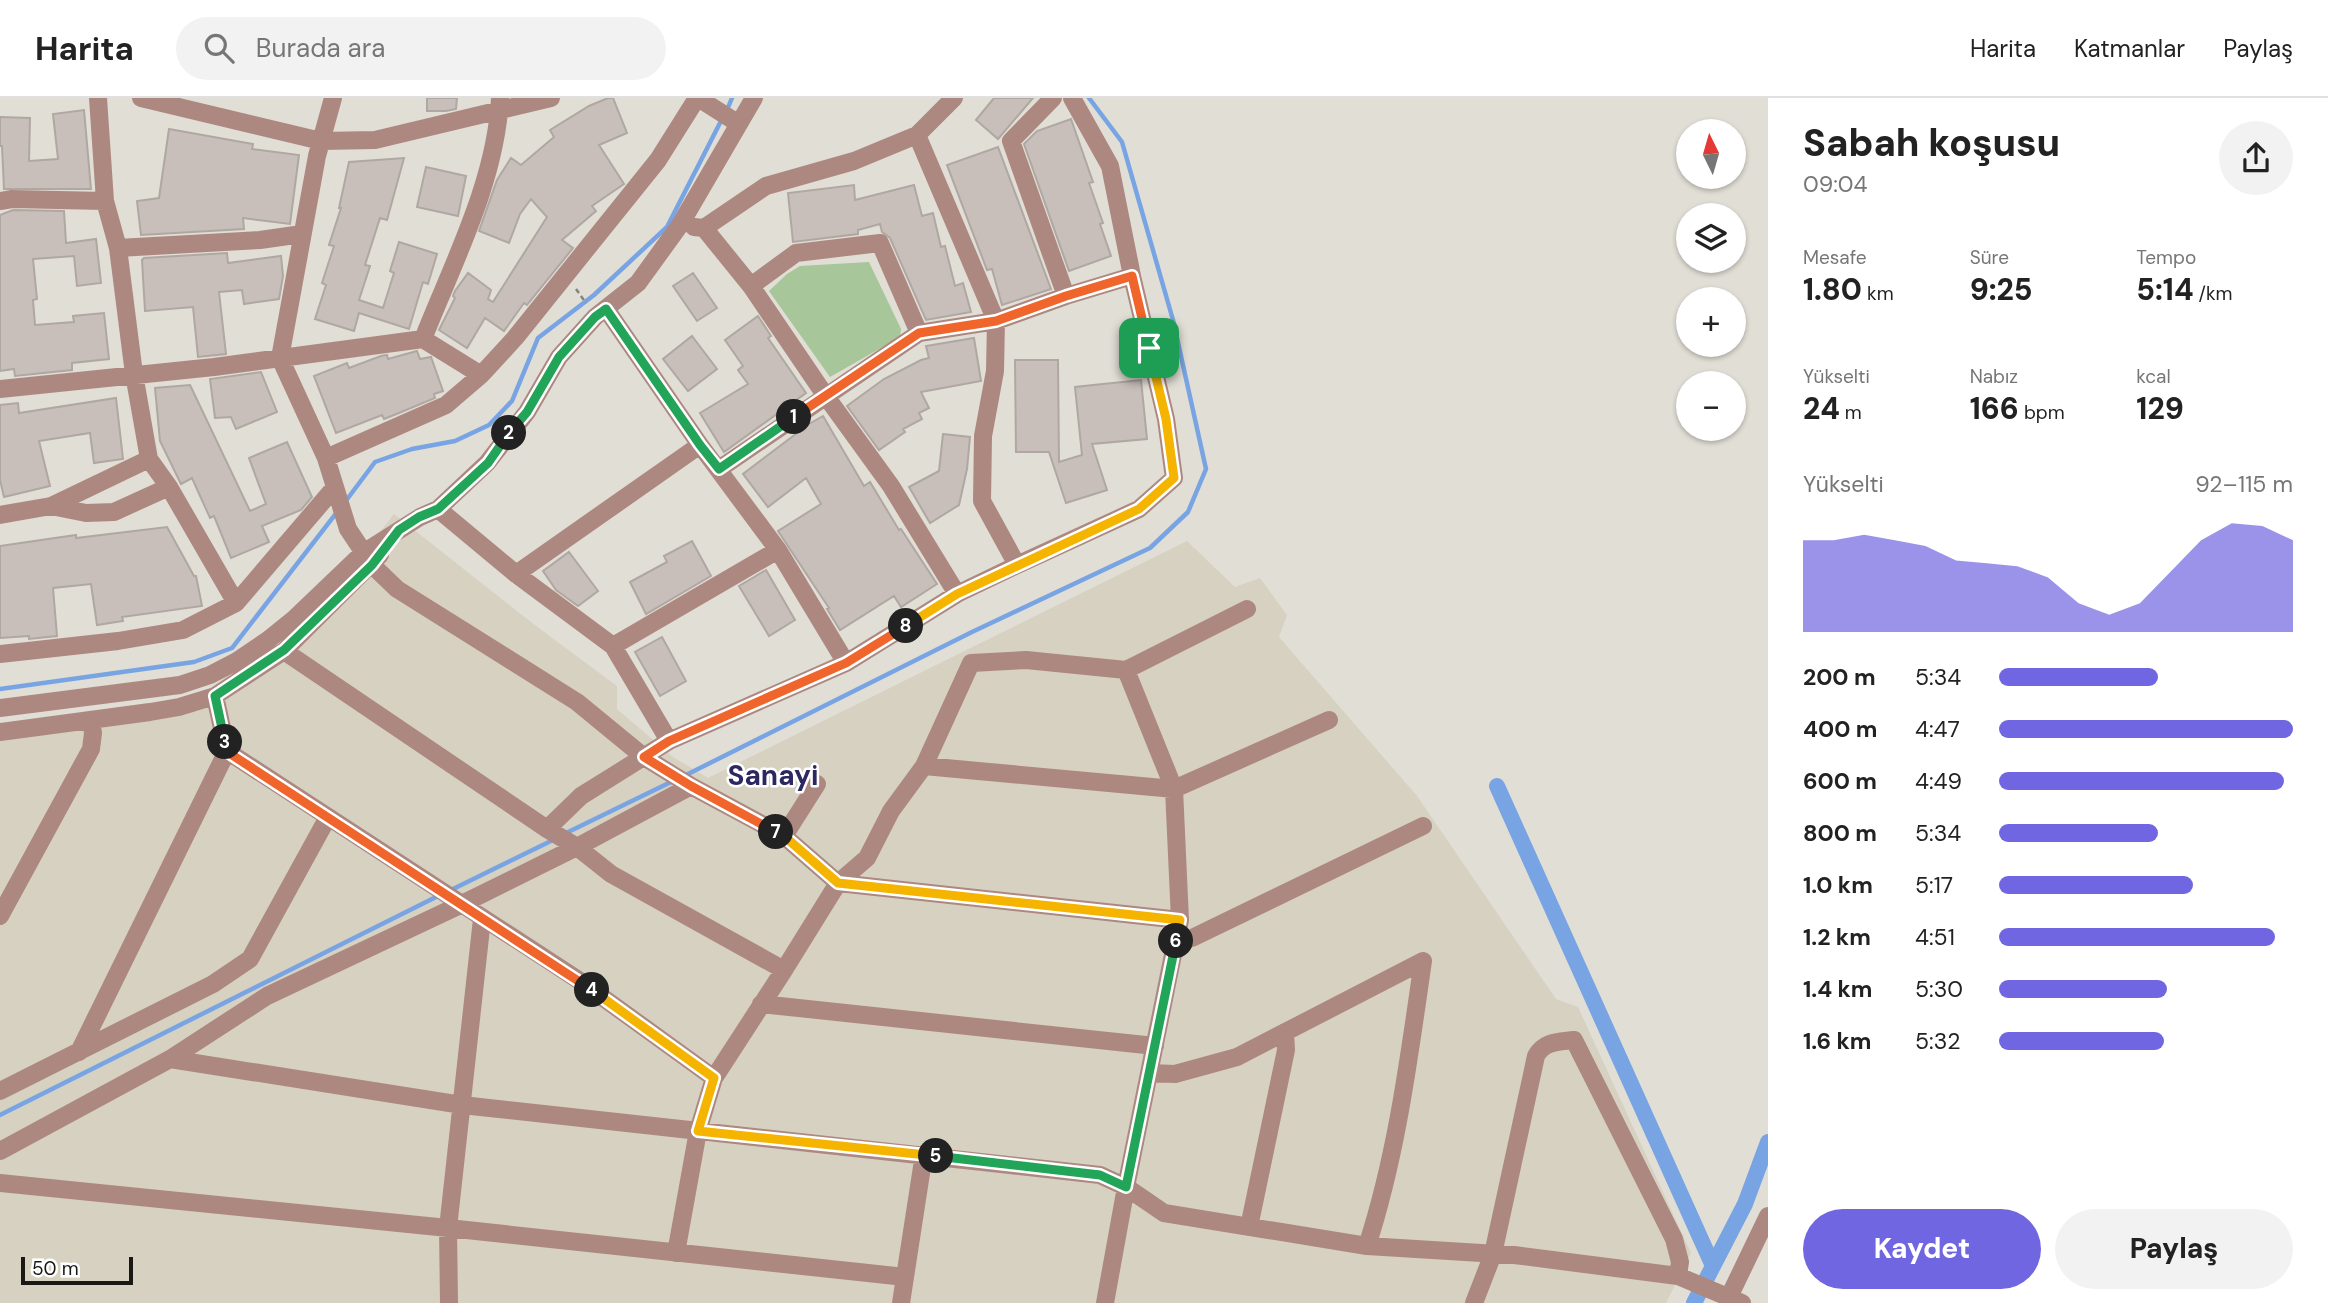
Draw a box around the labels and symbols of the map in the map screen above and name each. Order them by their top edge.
north arrow [1676,119,1746,189]
pin [1119,318,1179,378]
pin: 1 [776,400,812,434]
pin: 2 [491,416,526,450]
pin: 8 [888,608,923,644]
pin: 3 [208,724,243,760]
district label: Sanayi [728,757,818,794]
pin: 7 [758,814,794,850]
pin: 6 [1158,924,1194,958]
pin: 4 [574,972,610,1008]
pin: 5 [918,1138,954,1174]
scale bar [21,1254,133,1286]

